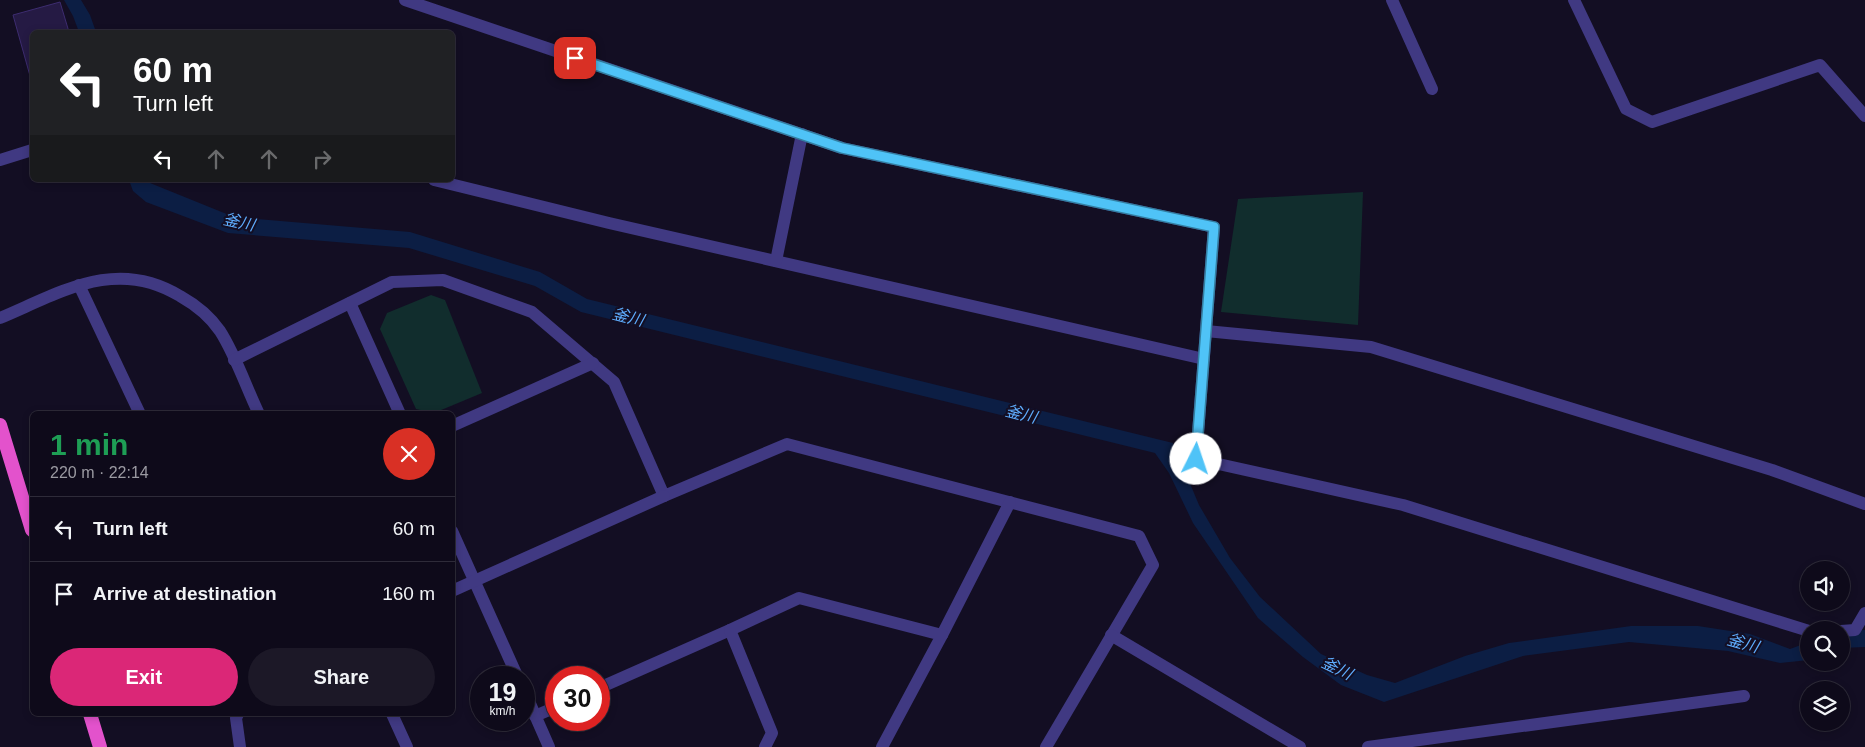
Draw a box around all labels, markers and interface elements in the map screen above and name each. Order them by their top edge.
pin [554,37,596,79]
icon: arrive [561,44,589,72]
icon: left [50,50,115,115]
text: 60 m [133,50,213,89]
text: Turn left [133,91,213,116]
icon: left [149,145,177,173]
icon: ahead [202,145,230,173]
icon: ahead [255,145,283,173]
icon: right [308,145,336,173]
water label: 釜川 [222,210,258,234]
water label: 釜川 [610,305,648,330]
water label: 釜川 [1003,402,1041,427]
text: 1 min [50,428,128,461]
button: close [383,428,435,480]
position arrow [1169,432,1221,484]
text: 220 m · 22:14 [50,464,149,481]
icon: left [50,515,78,543]
text: Turn left [93,518,168,539]
text: 60 m [393,518,435,539]
map controls [1800,561,1850,731]
button: sound [1800,561,1850,611]
icon: arrive [50,580,78,608]
text: Arrive at destination [93,583,277,604]
text: 160 m [382,583,435,604]
button: search [1800,621,1850,671]
water label: 釜川 [1725,630,1763,656]
button: Exit [50,648,238,706]
button: Share [248,648,435,706]
water label: 釜川 [1319,653,1357,684]
speed limit sign: 30 [545,666,610,731]
text: 19 [489,678,516,706]
button: layers [1800,681,1850,731]
text: km/h [489,704,516,718]

